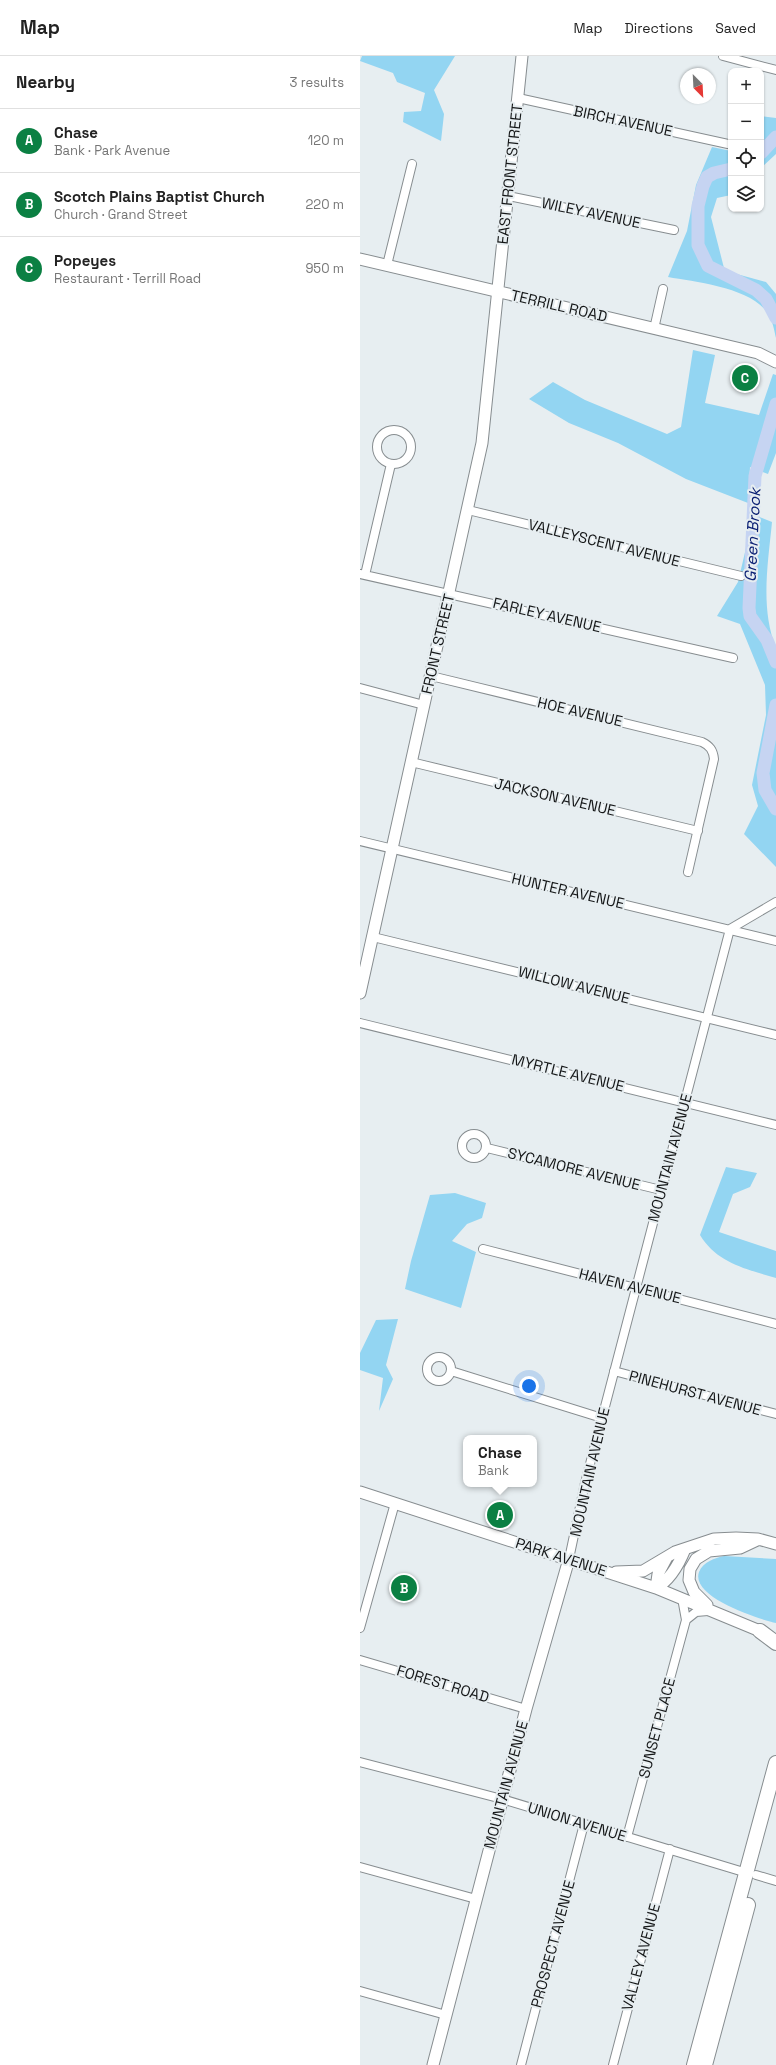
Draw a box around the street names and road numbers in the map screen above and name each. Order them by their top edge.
street label: BIRCH AVENUE [572,101,674,140]
street label: EAST FRONT STREET [493,102,526,245]
street label: WILEY AVENUE [540,193,642,232]
street label: TERRILL ROAD [509,285,609,326]
street label: VALLEYSCENT AVENUE [526,514,682,571]
street label: FRONT STREET [417,592,458,696]
street label: FARLEY AVENUE [491,593,603,636]
street label: HOE AVENUE [536,692,625,731]
street label: JACKSON AVENUE [493,773,618,820]
street label: HUNTER AVENUE [510,868,626,913]
street label: WILLOW AVENUE [516,961,632,1008]
street label: MYRTLE AVENUE [510,1049,626,1096]
street label: MOUNTAIN AVENUE [643,1092,696,1224]
street label: SYCAMORE AVENUE [506,1143,642,1194]
street label: HAVEN AVENUE [577,1264,683,1307]
street label: PINEHURST AVENUE [627,1366,763,1419]
street label: MOUNTAIN AVENUE [565,1405,614,1538]
street label: PARK AVENUE [513,1533,609,1580]
street label: FOREST ROAD [395,1660,492,1707]
street label: SUNSET PLACE [634,1675,679,1780]
street label: MOUNTAIN AVENUE [479,1719,532,1851]
street label: UNION AVENUE [526,1798,629,1846]
street label: PROSPECT AVENUE [526,1878,579,2010]
street label: VALLEY AVENUE [617,1901,664,2013]

